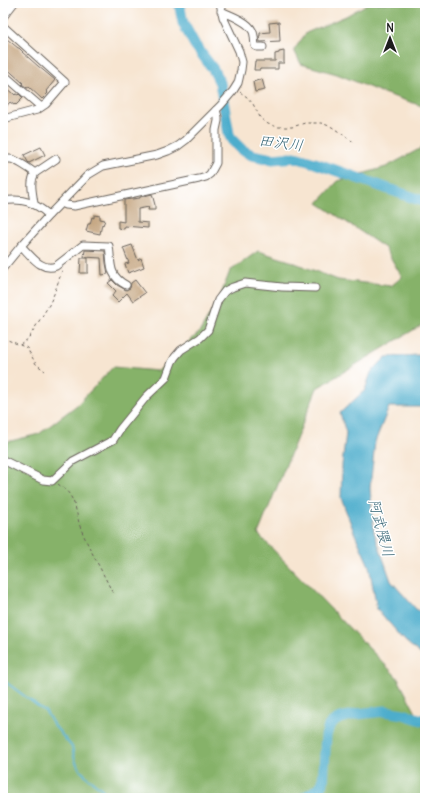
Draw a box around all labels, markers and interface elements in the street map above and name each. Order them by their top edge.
north arrow [370,18,410,58]
text: N [386,21,394,35]
water label: 田沢川 [258,130,305,155]
water label: 阿武隈川 [365,496,398,559]

